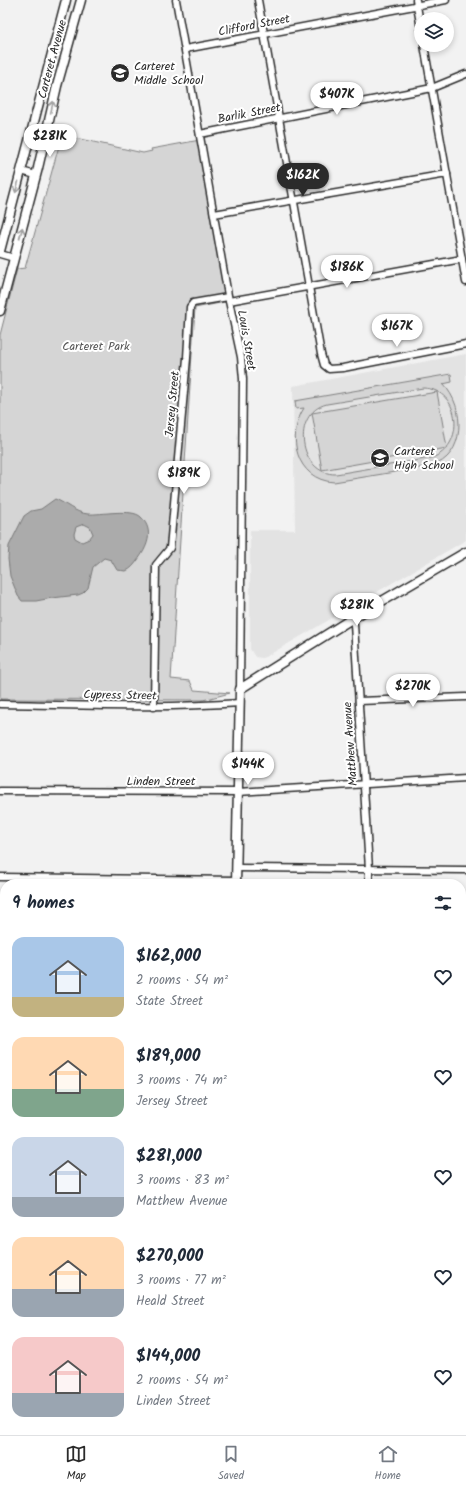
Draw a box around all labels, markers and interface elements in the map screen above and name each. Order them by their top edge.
street label: Clifford Street [217,9,292,42]
map controls [414,12,454,52]
button: layers [414,12,454,52]
street label: Carteret Avenue [33,17,72,101]
place label: Carteret Middle School [134,57,203,90]
school or university icon: Carteret Middle School [109,62,131,84]
pin: $407K [309,82,365,116]
text: $407K [319,84,355,105]
street label: Barlik Street [216,98,283,129]
one-way arrow [49,100,57,113]
pin: $281K [22,124,78,158]
text: $281K [33,126,67,147]
pin: $162K [275,163,331,197]
text: $162K [286,165,320,186]
one-way arrow [13,180,20,193]
one-way arrow [18,226,25,239]
pin: $186K [319,255,375,289]
text: $186K [330,257,364,278]
street label: Louis Street [232,308,261,372]
pin: $167K [369,314,425,348]
text: $167K [381,316,413,337]
park label: Carteret Park [62,337,130,356]
street label: Jersey Street [160,370,185,438]
place label: Carteret High School [394,442,454,475]
school or university icon: Carteret High School [369,447,391,469]
pin: $189K [156,461,212,495]
text: $189K [167,463,201,484]
pin: $281K [329,593,385,627]
text: $281K [340,595,374,616]
pin: $270K [385,674,441,708]
text: $270K [395,676,431,697]
street label: Cypress Street [83,685,157,706]
street label: Matthew Avenue [338,701,363,787]
pin: $144K [220,752,276,786]
text: $144K [231,754,265,775]
street label: Linden Street [127,772,196,791]
text: 9 homes [12,890,75,917]
icon: filters [432,892,454,914]
text: $162,000 [136,943,201,970]
icon: home [44,953,92,1001]
icon: heart [432,966,454,988]
text: 2 rooms · 54 m² [136,970,228,991]
text: State Street [136,991,203,1012]
text: $189,000 [136,1043,200,1070]
icon: home [44,1053,92,1101]
icon: heart [432,1066,454,1088]
text: 3 rooms · 74 m² [136,1070,227,1091]
text: Jersey Street [136,1091,208,1112]
text: $281,000 [136,1143,202,1170]
icon: home [44,1153,92,1201]
icon: heart [432,1166,454,1188]
text: 3 rooms · 83 m² [136,1170,229,1191]
text: Matthew Avenue [136,1191,227,1212]
text: $270,000 [136,1243,203,1270]
icon: home [44,1253,92,1301]
icon: heart [432,1266,454,1288]
text: 3 rooms · 77 m² [136,1270,226,1291]
text: Heald Street [136,1291,205,1312]
text: $144,000 [136,1343,200,1370]
icon: home [44,1353,92,1401]
icon: heart [432,1366,454,1388]
text: 2 rooms · 54 m² [136,1370,228,1391]
text: Linden Street [136,1391,211,1412]
tab: Map [65,1443,87,1485]
tab: Saved [218,1443,244,1485]
tab: Home [375,1443,401,1485]

